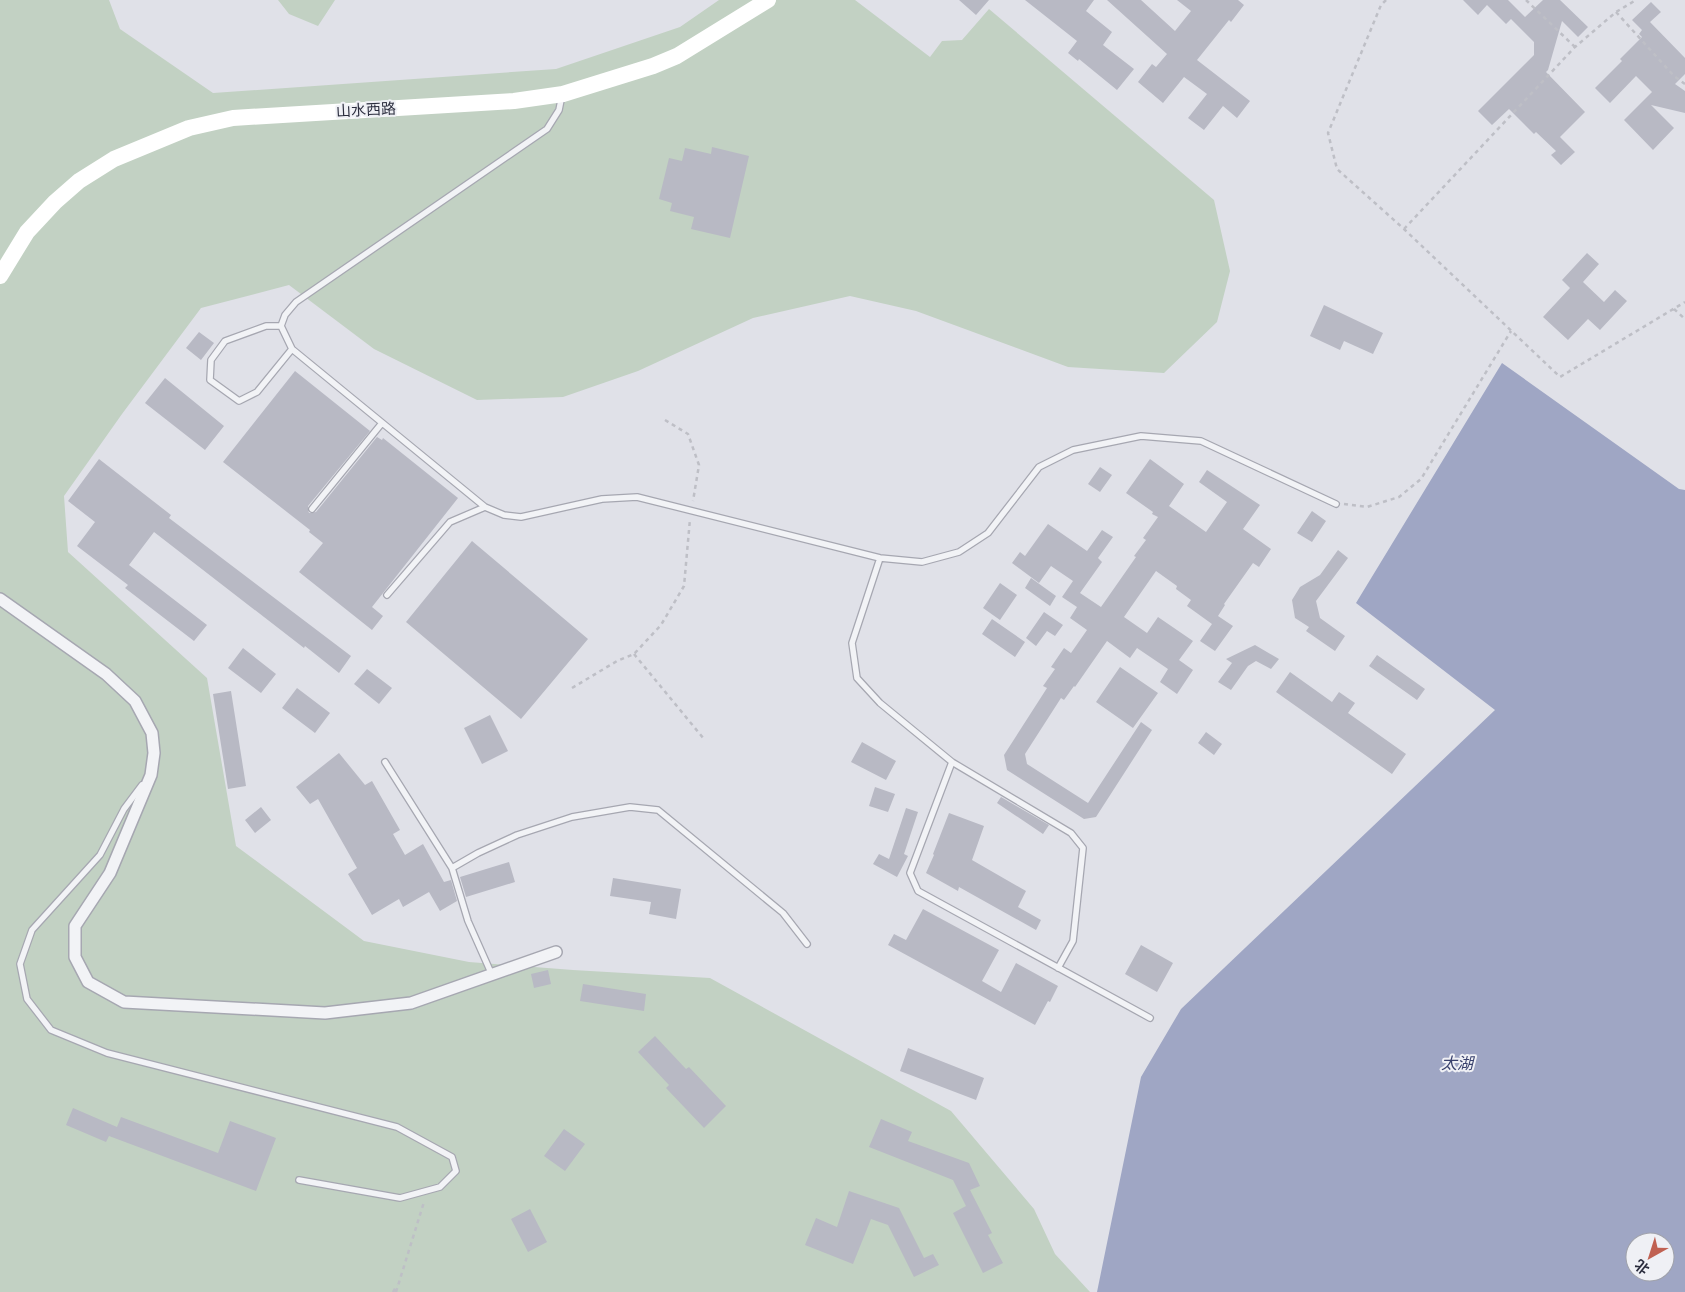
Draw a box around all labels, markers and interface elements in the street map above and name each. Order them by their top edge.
street label: 山水西路 [336,98,396,121]
water label: 太湖 [1441,1053,1476,1073]
north arrow [1625,1232,1675,1282]
text: 北 [1631,1256,1653,1279]

